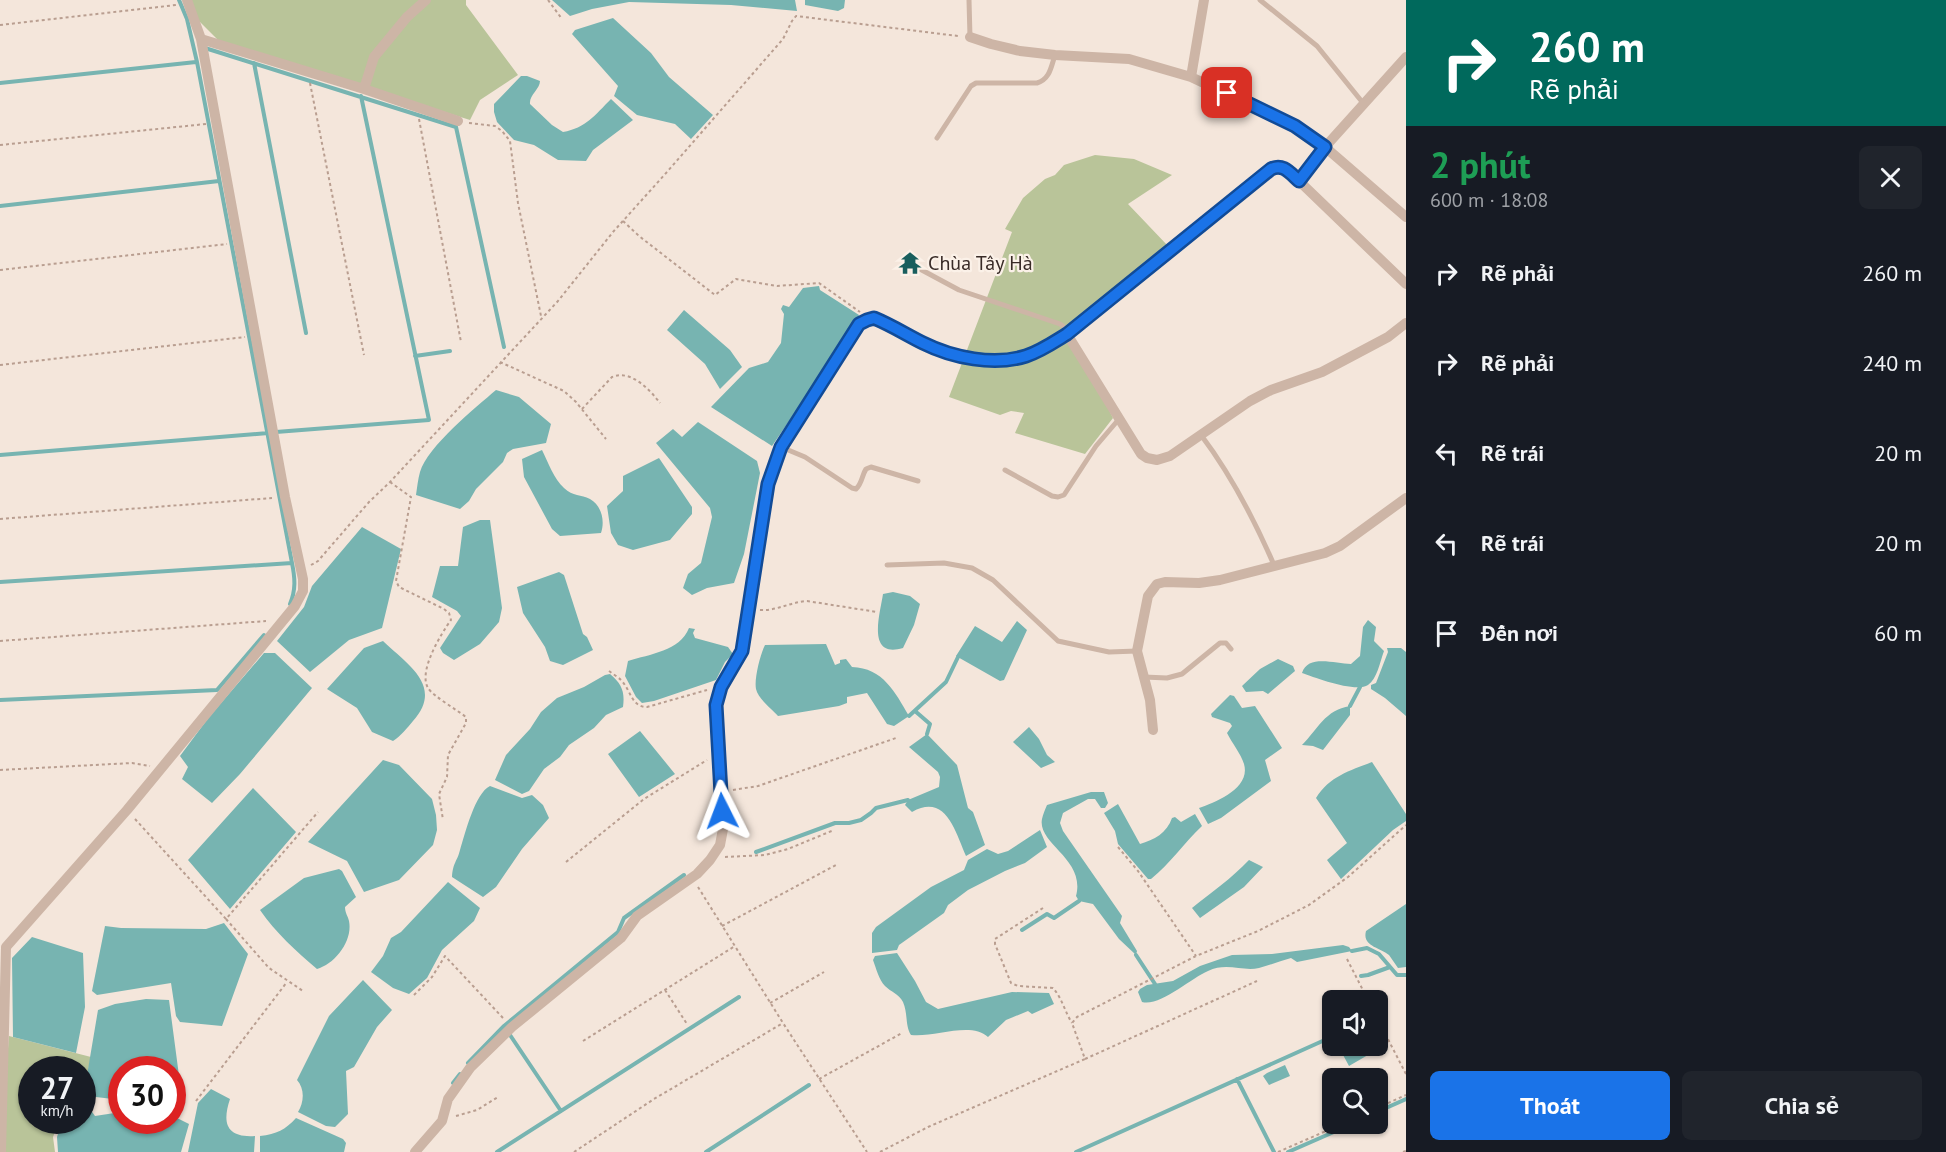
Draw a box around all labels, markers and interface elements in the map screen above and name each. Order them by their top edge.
text: 260 m [1529,19,1645,74]
icon: right [1430,24,1508,102]
pin [1201,67,1252,118]
text: Rẽ phải [1529,72,1619,106]
icon: arrive [1210,76,1243,109]
text: 2 phút [1430,141,1531,188]
button: close [1859,146,1922,209]
text: 600 m · 18:08 [1430,187,1548,213]
temple icon: Chùa Tây Hà [897,250,923,276]
place label: Chùa Tây Hà [928,250,1033,276]
icon: right [1430,257,1463,290]
text: Rẽ phải [1481,259,1554,287]
text: 260 m [1862,259,1922,287]
icon: right [1430,347,1463,380]
text: Rẽ phải [1481,349,1554,377]
text: 240 m [1862,349,1922,377]
icon: left [1430,437,1463,470]
text: Rẽ trái [1481,439,1544,467]
text: 20 m [1874,439,1922,467]
icon: left [1430,527,1463,560]
text: Rẽ trái [1481,529,1544,557]
text: 20 m [1874,529,1922,557]
icon: arrive [1430,617,1463,650]
text: Đến nơi [1481,619,1558,647]
text: 60 m [1874,619,1922,647]
position arrow [690,779,754,843]
map controls [1322,990,1388,1134]
button: sound [1322,990,1388,1056]
speed limit sign: 30 [108,1056,186,1134]
text: 27 [40,1068,74,1107]
button: search [1322,1068,1388,1134]
button: Thoát [1430,1071,1670,1140]
button: Chia sẻ [1682,1071,1922,1140]
text: km/h [41,1101,73,1120]

